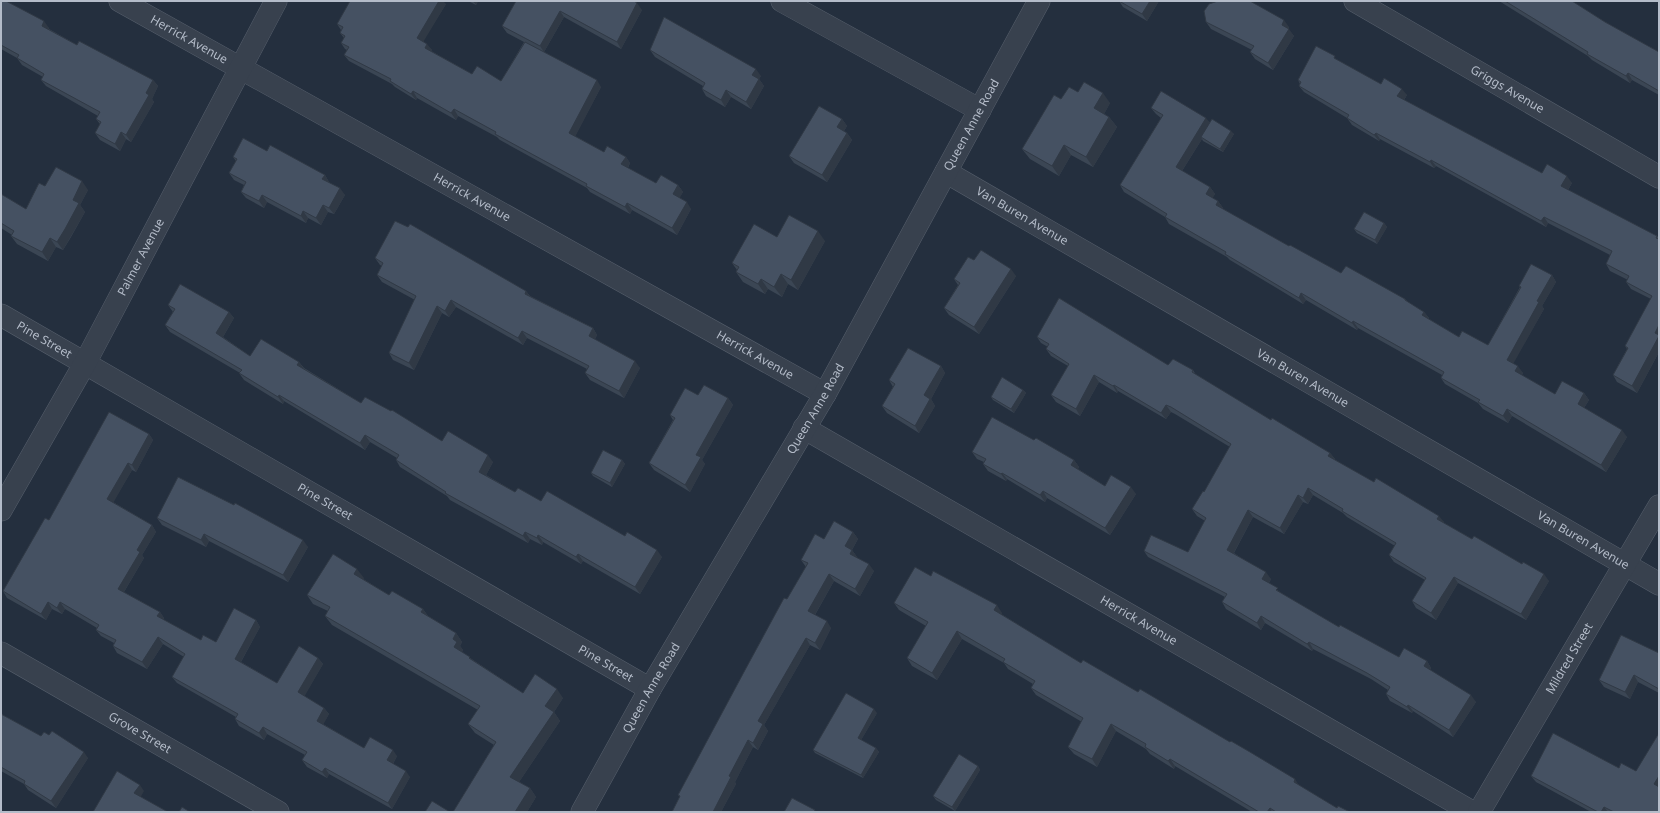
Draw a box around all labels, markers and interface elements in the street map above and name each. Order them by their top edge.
street label: Herrick Avenue [147,11,231,68]
street label: Griggs Avenue [1468,61,1548,117]
street label: Queen Anne Road [939,76,1003,174]
street label: Herrick Avenue [430,168,514,225]
street label: Van Buren Avenue [973,182,1072,249]
street label: Palmer Avenue [113,215,168,299]
street label: Pine Street [14,317,76,363]
street label: Herrick Avenue [713,326,797,383]
street label: Van Buren Avenue [1254,344,1352,411]
street label: Queen Anne Road [782,360,848,457]
street label: Pine Street [295,479,357,524]
street label: Van Buren Avenue [1534,506,1633,573]
street label: Herrick Avenue [1097,591,1181,649]
street label: Mildred Street [1541,619,1597,697]
street label: Queen Anne Road [618,639,684,736]
street label: Pine Street [575,640,637,686]
street label: Grove Street [105,707,175,757]

